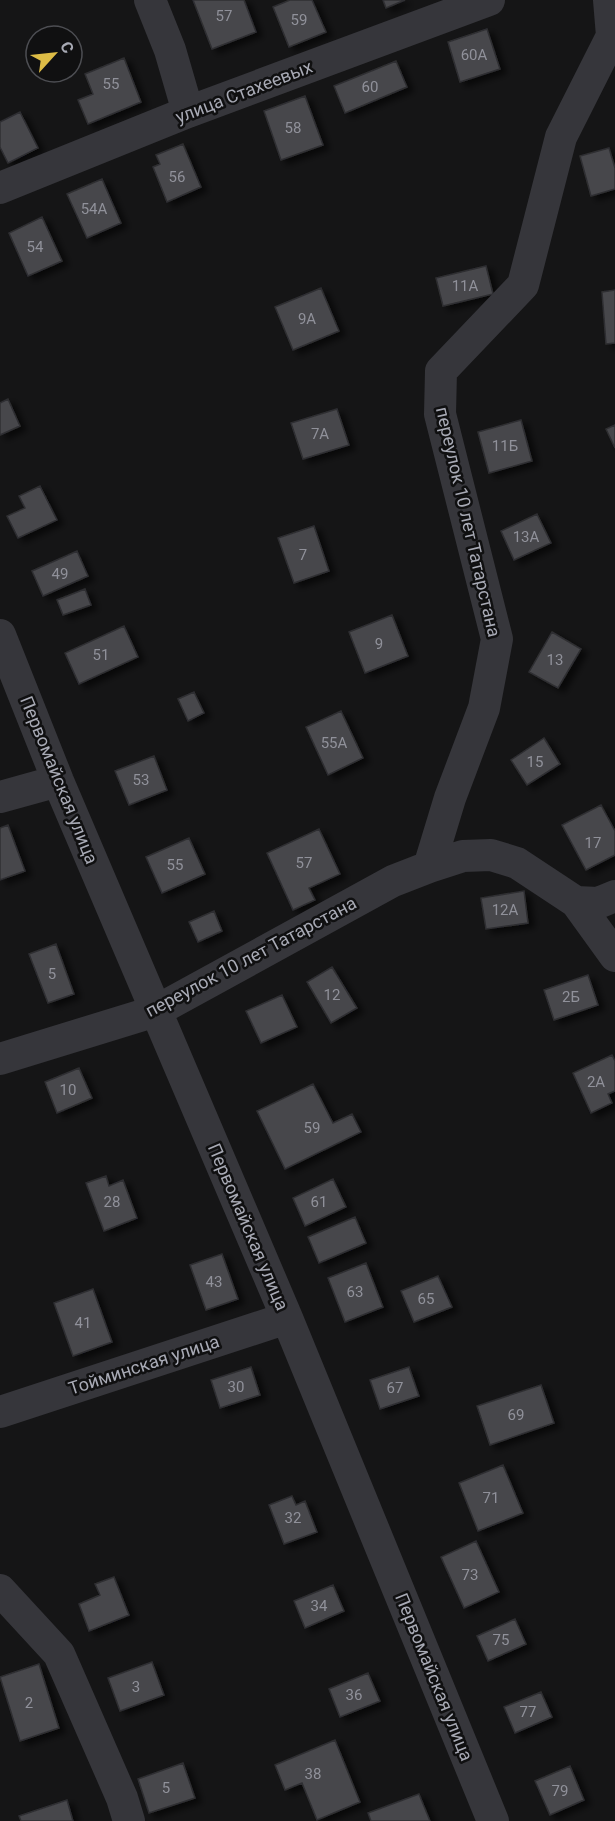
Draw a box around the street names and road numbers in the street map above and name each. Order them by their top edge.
street label: улица Стахеевых [172,56,315,127]
street label: переулок 10 лет Татарстана [432,405,505,639]
street label: Первомайская улица [16,693,103,867]
street label: переулок 10 лет Татарстана [142,892,360,1021]
street label: Первомайская улица [204,1140,293,1313]
street label: Тойминская улица [66,1330,222,1399]
street label: Первомайская улица [391,1590,478,1764]

